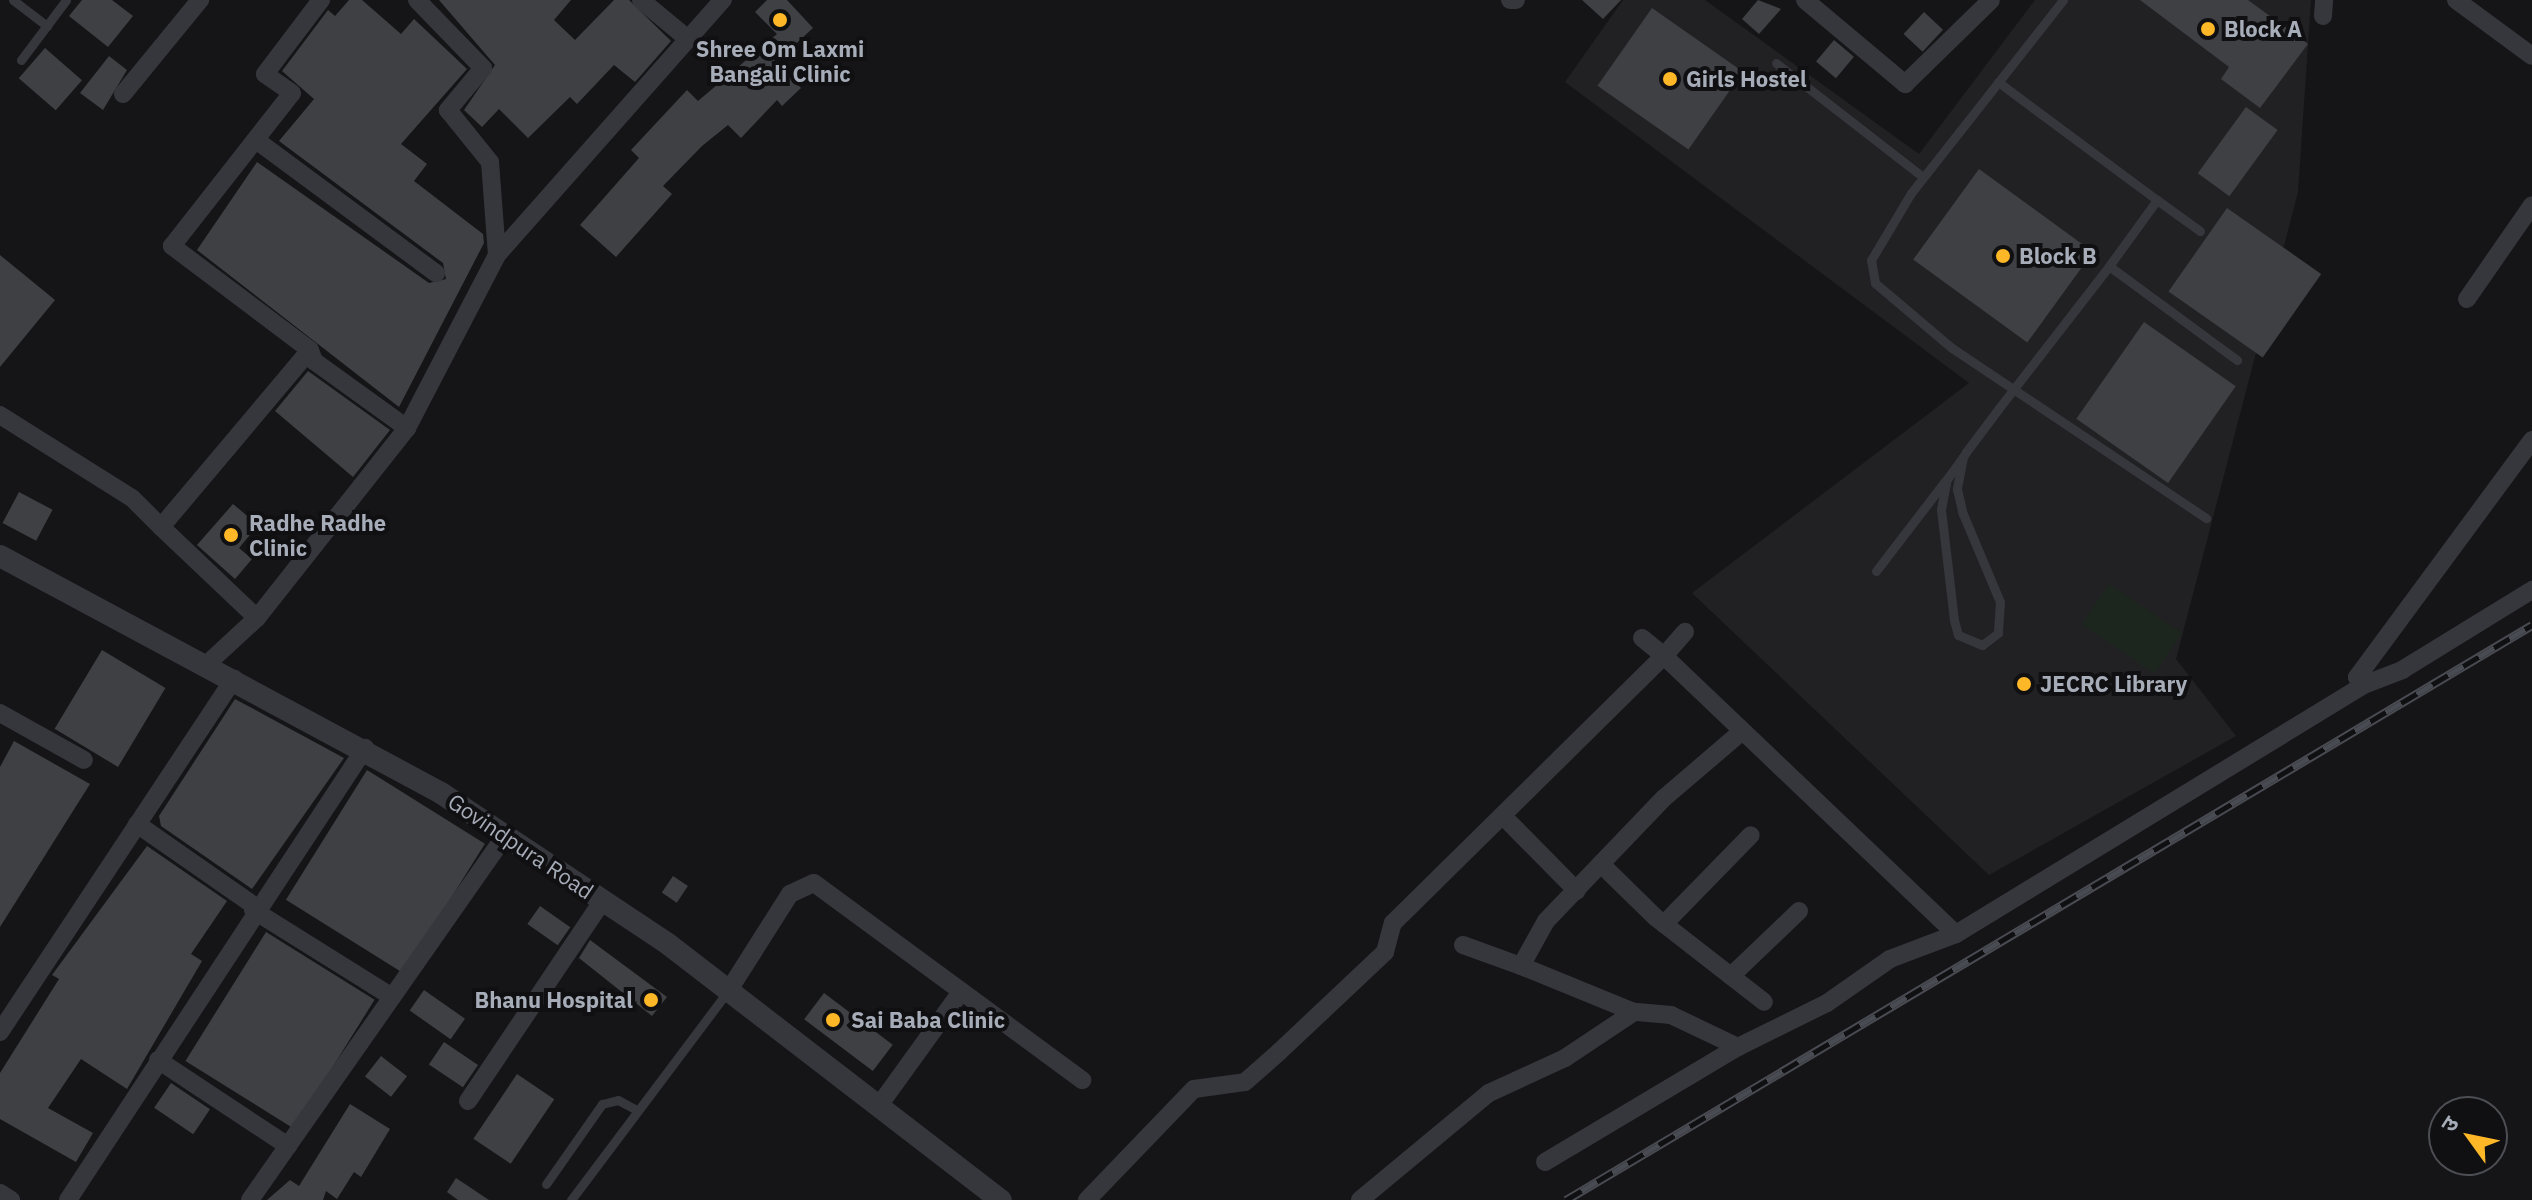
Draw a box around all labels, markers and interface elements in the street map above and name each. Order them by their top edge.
marker: Shree Om Laxmi Bangali Clinic [769,9,791,31]
place label: Block A [2224,16,2302,42]
marker: Block A [2199,20,2217,38]
place label: Shree Om Laxmi Bangali Clinic [696,35,864,86]
place label: Girls Hostel [1686,66,1807,92]
marker: Girls Hostel [1661,70,1679,88]
place label: Block B [2019,243,2097,269]
marker: Block B [1994,247,2012,265]
place label: Radhe Radhe Clinic [249,509,386,560]
marker: Radhe Radhe Clinic [220,524,242,546]
place label: JECRC Library [2040,671,2187,697]
marker: JECRC Library [2015,675,2033,693]
street label: Govindpura Road [443,788,599,904]
place label: Bhanu Hospital [475,987,633,1013]
marker: Bhanu Hospital [640,989,662,1011]
place label: Sai Baba Clinic [851,1007,1005,1033]
marker: Sai Baba Clinic [822,1009,844,1031]
north arrow [2428,1096,2508,1176]
text: उ [2433,1110,2465,1137]

